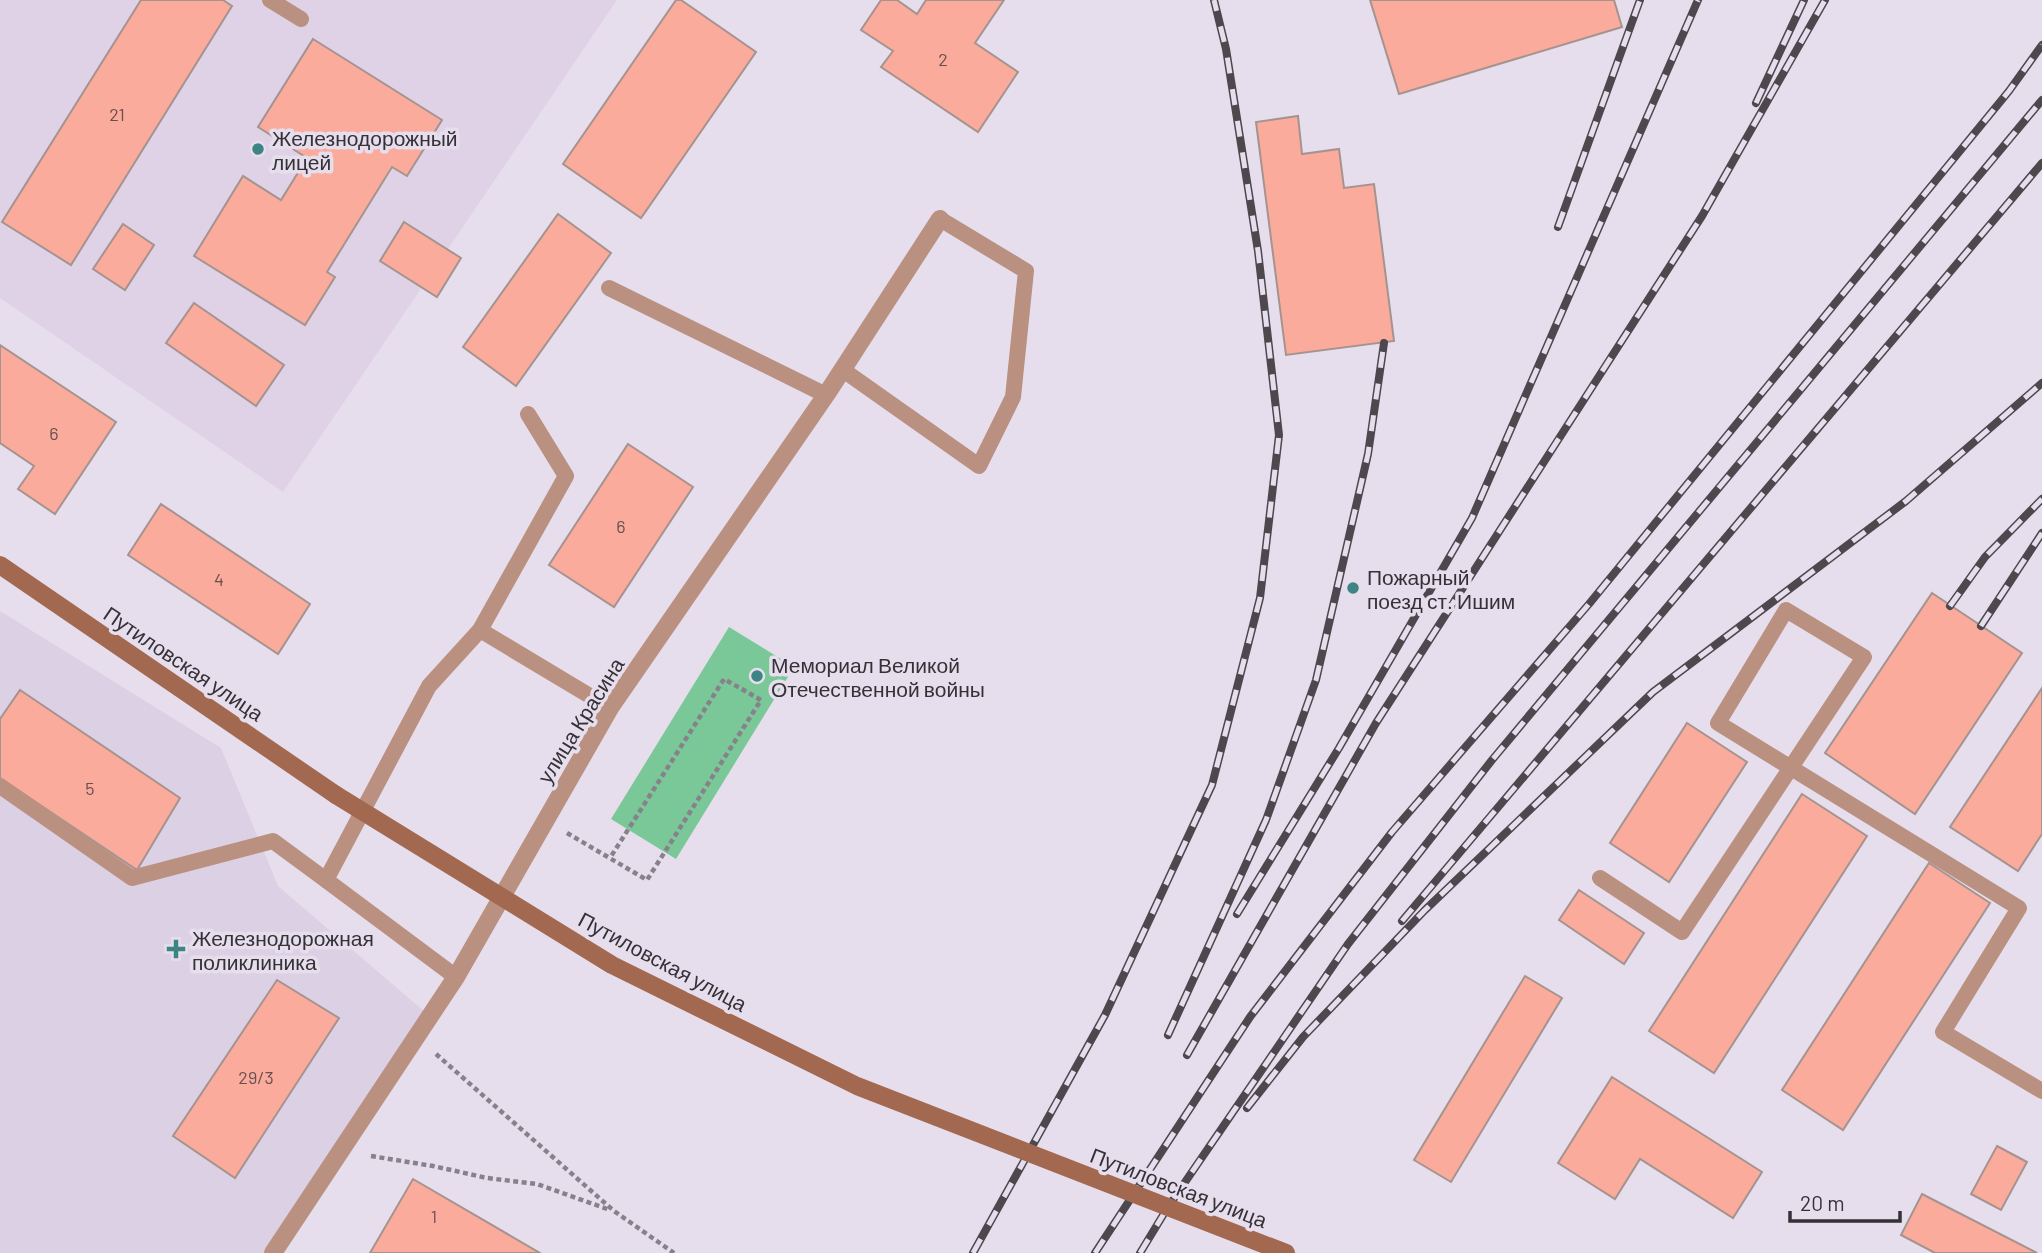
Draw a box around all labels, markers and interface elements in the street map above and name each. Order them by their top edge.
house number: 2 [938,48,948,70]
house number: 21 [109,103,125,125]
place label: Железнодорожный лицей [272,125,458,174]
marker: Железнодорожный лицей [250,141,266,157]
house number: 6 [49,422,59,444]
house number: 6 [616,515,626,537]
place label: Пожарный поезд ст. Ишим [1367,564,1515,613]
house number: 4 [214,568,224,590]
marker: Пожарный поезд ст. Ишим [1345,580,1361,596]
street label: Путиловская улица [99,600,269,726]
street label: улица Красина [532,652,629,787]
place label: Мемориал Великой Отечественной войны [771,652,985,701]
marker: Мемориал Великой Отечественной войны [749,668,765,684]
house number: 5 [85,777,95,799]
street label: Путиловская улица [575,906,752,1016]
place label: Железнодорожная поликлиника [192,925,374,974]
marker: Железнодорожная поликлиника [166,939,186,959]
house number: 29/3 [238,1066,274,1088]
street label: Путиловская улица [1087,1142,1271,1232]
scale bar [1790,1180,1900,1224]
text: 20 m [1800,1190,1845,1215]
house number: 1 [431,1205,437,1227]

